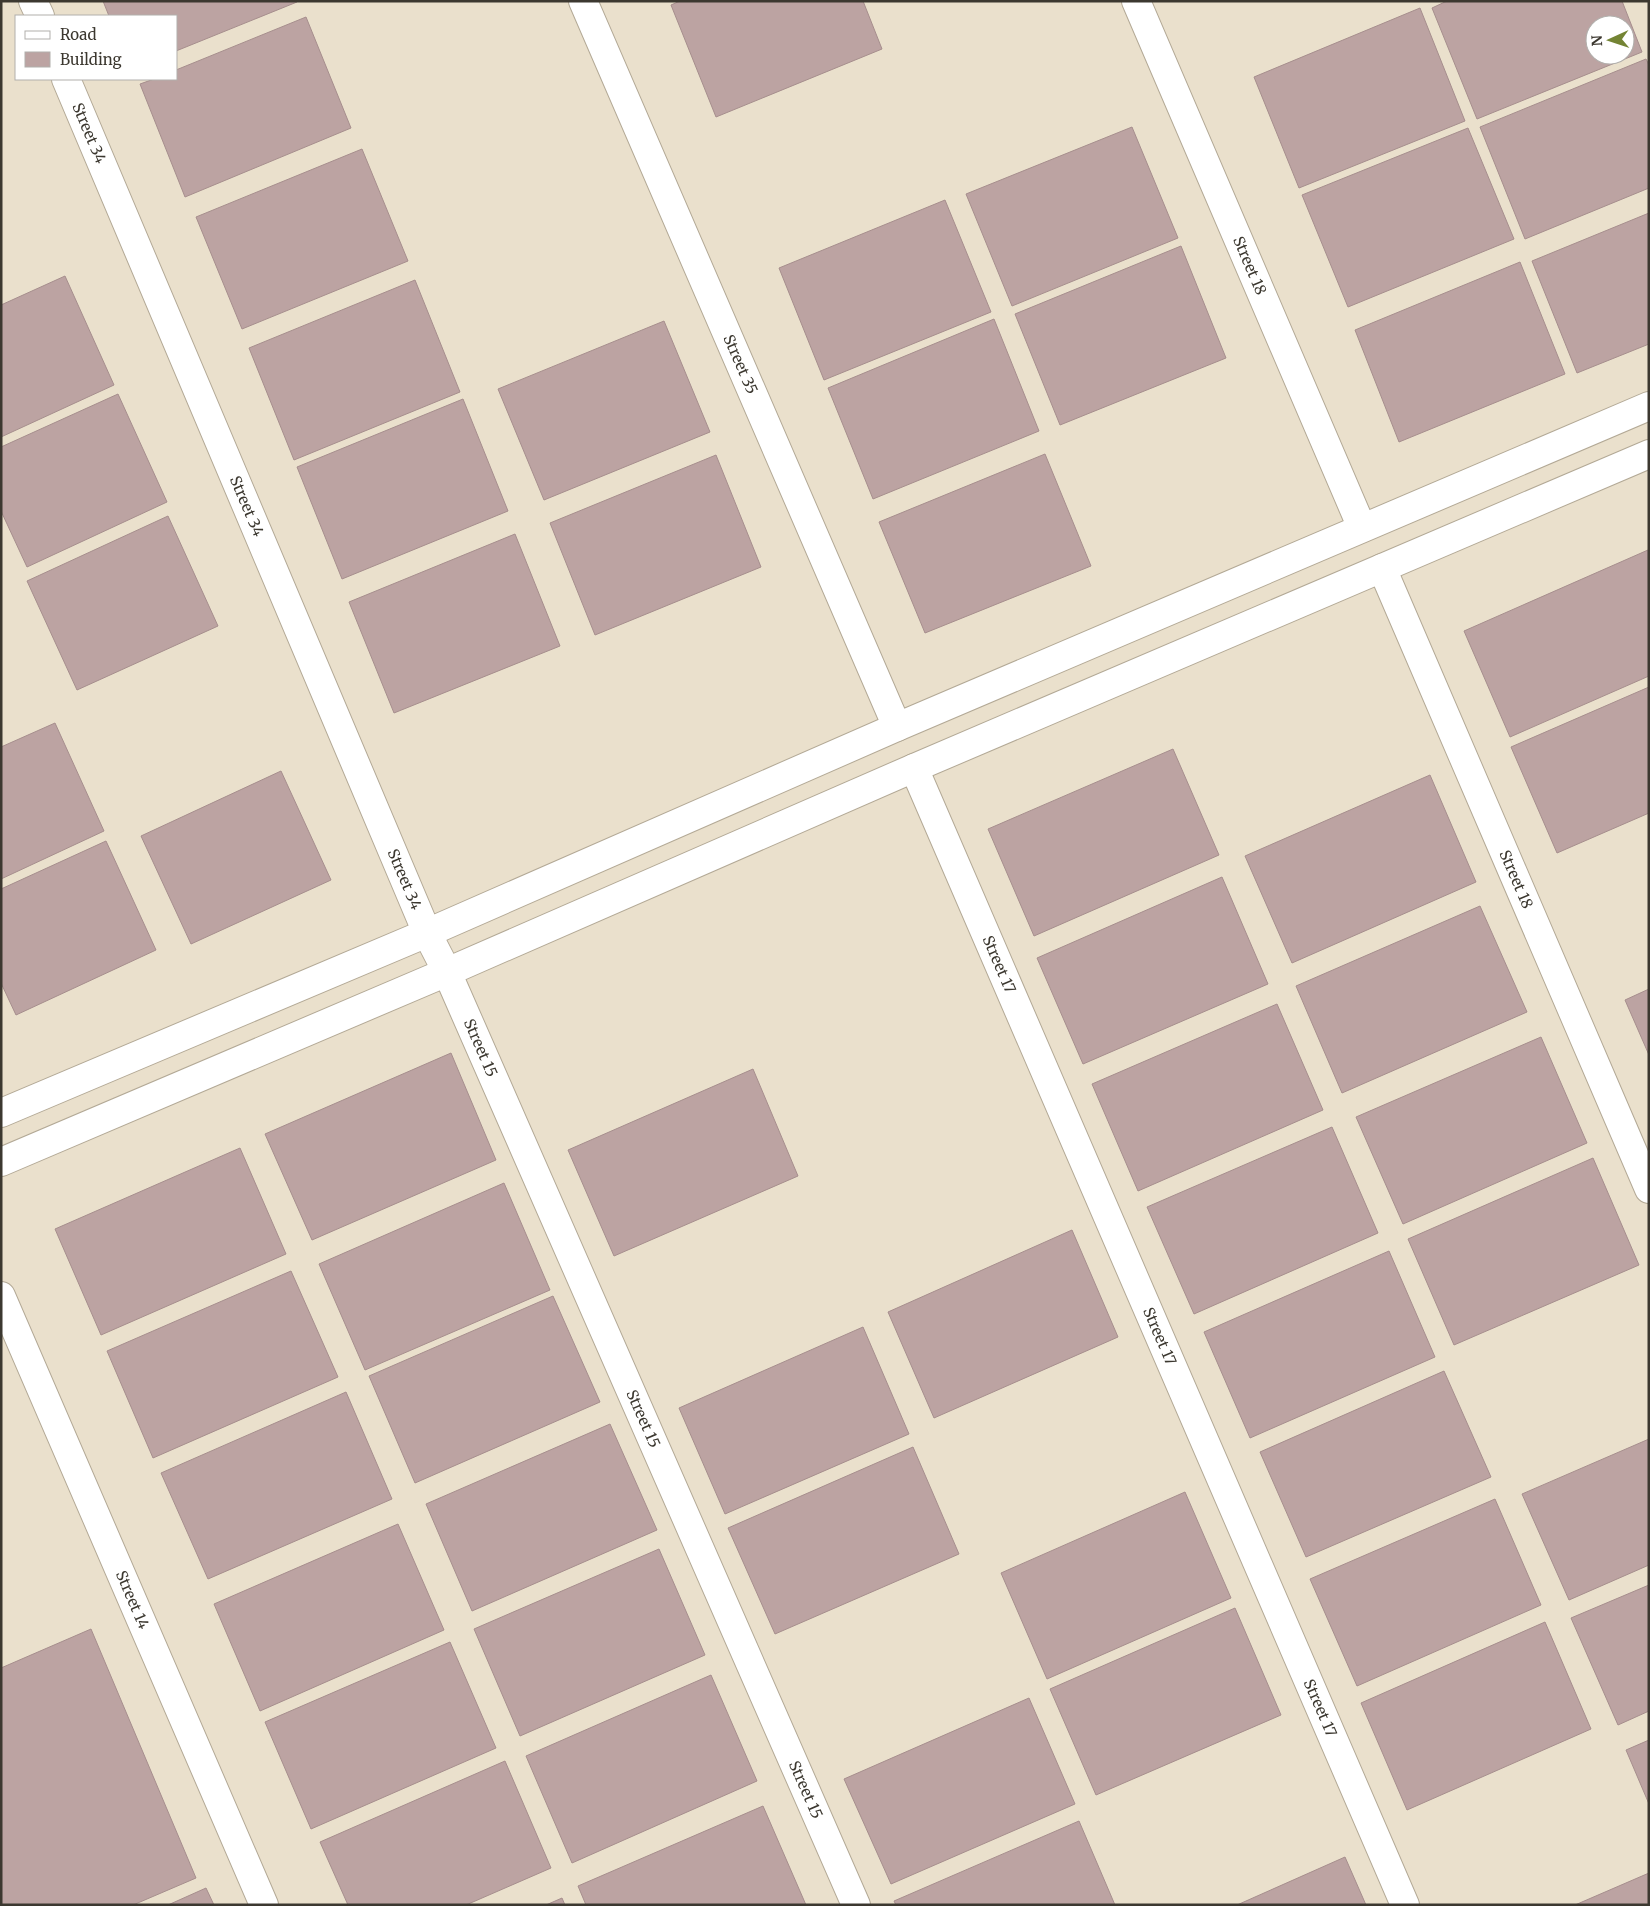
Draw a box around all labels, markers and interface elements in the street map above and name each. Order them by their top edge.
legend [15,15,178,80]
north arrow [1585,15,1635,65]
text: Road [60,25,96,44]
text: N [1588,35,1606,47]
text: Building [60,50,122,69]
street label: Street 34 [68,100,111,166]
street label: Street 18 [1229,233,1271,298]
street label: Street 35 [719,332,762,397]
street label: Street 34 [226,473,268,539]
street label: Street 34 [384,846,426,912]
street label: Street 18 [1495,847,1537,911]
street label: Street 17 [978,932,1020,996]
street label: Street 15 [460,1016,502,1080]
street label: Street 17 [1139,1304,1181,1368]
street label: Street 15 [622,1387,664,1451]
street label: Street 14 [112,1568,154,1632]
street label: Street 17 [1300,1676,1341,1740]
street label: Street 15 [785,1758,827,1822]

